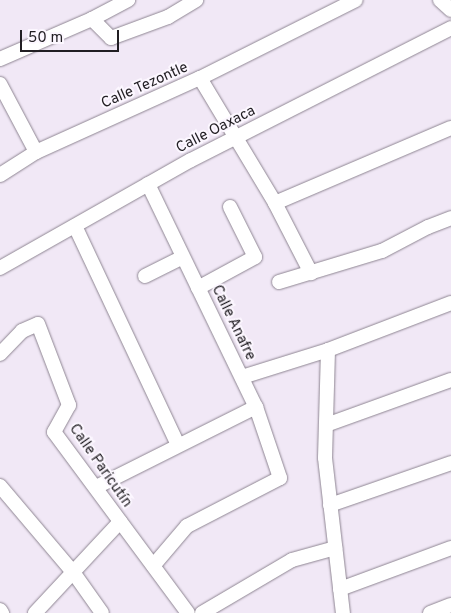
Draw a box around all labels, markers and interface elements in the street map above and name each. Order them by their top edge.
scale bar [22,20,121,52]
text: 50 m [28,29,63,48]
street label: Calle Tezontle [99,59,191,113]
street label: Calle Oaxaca [173,102,259,158]
street label: Calle Anafre [207,282,259,364]
street label: Calle Paricutín [65,421,135,511]

